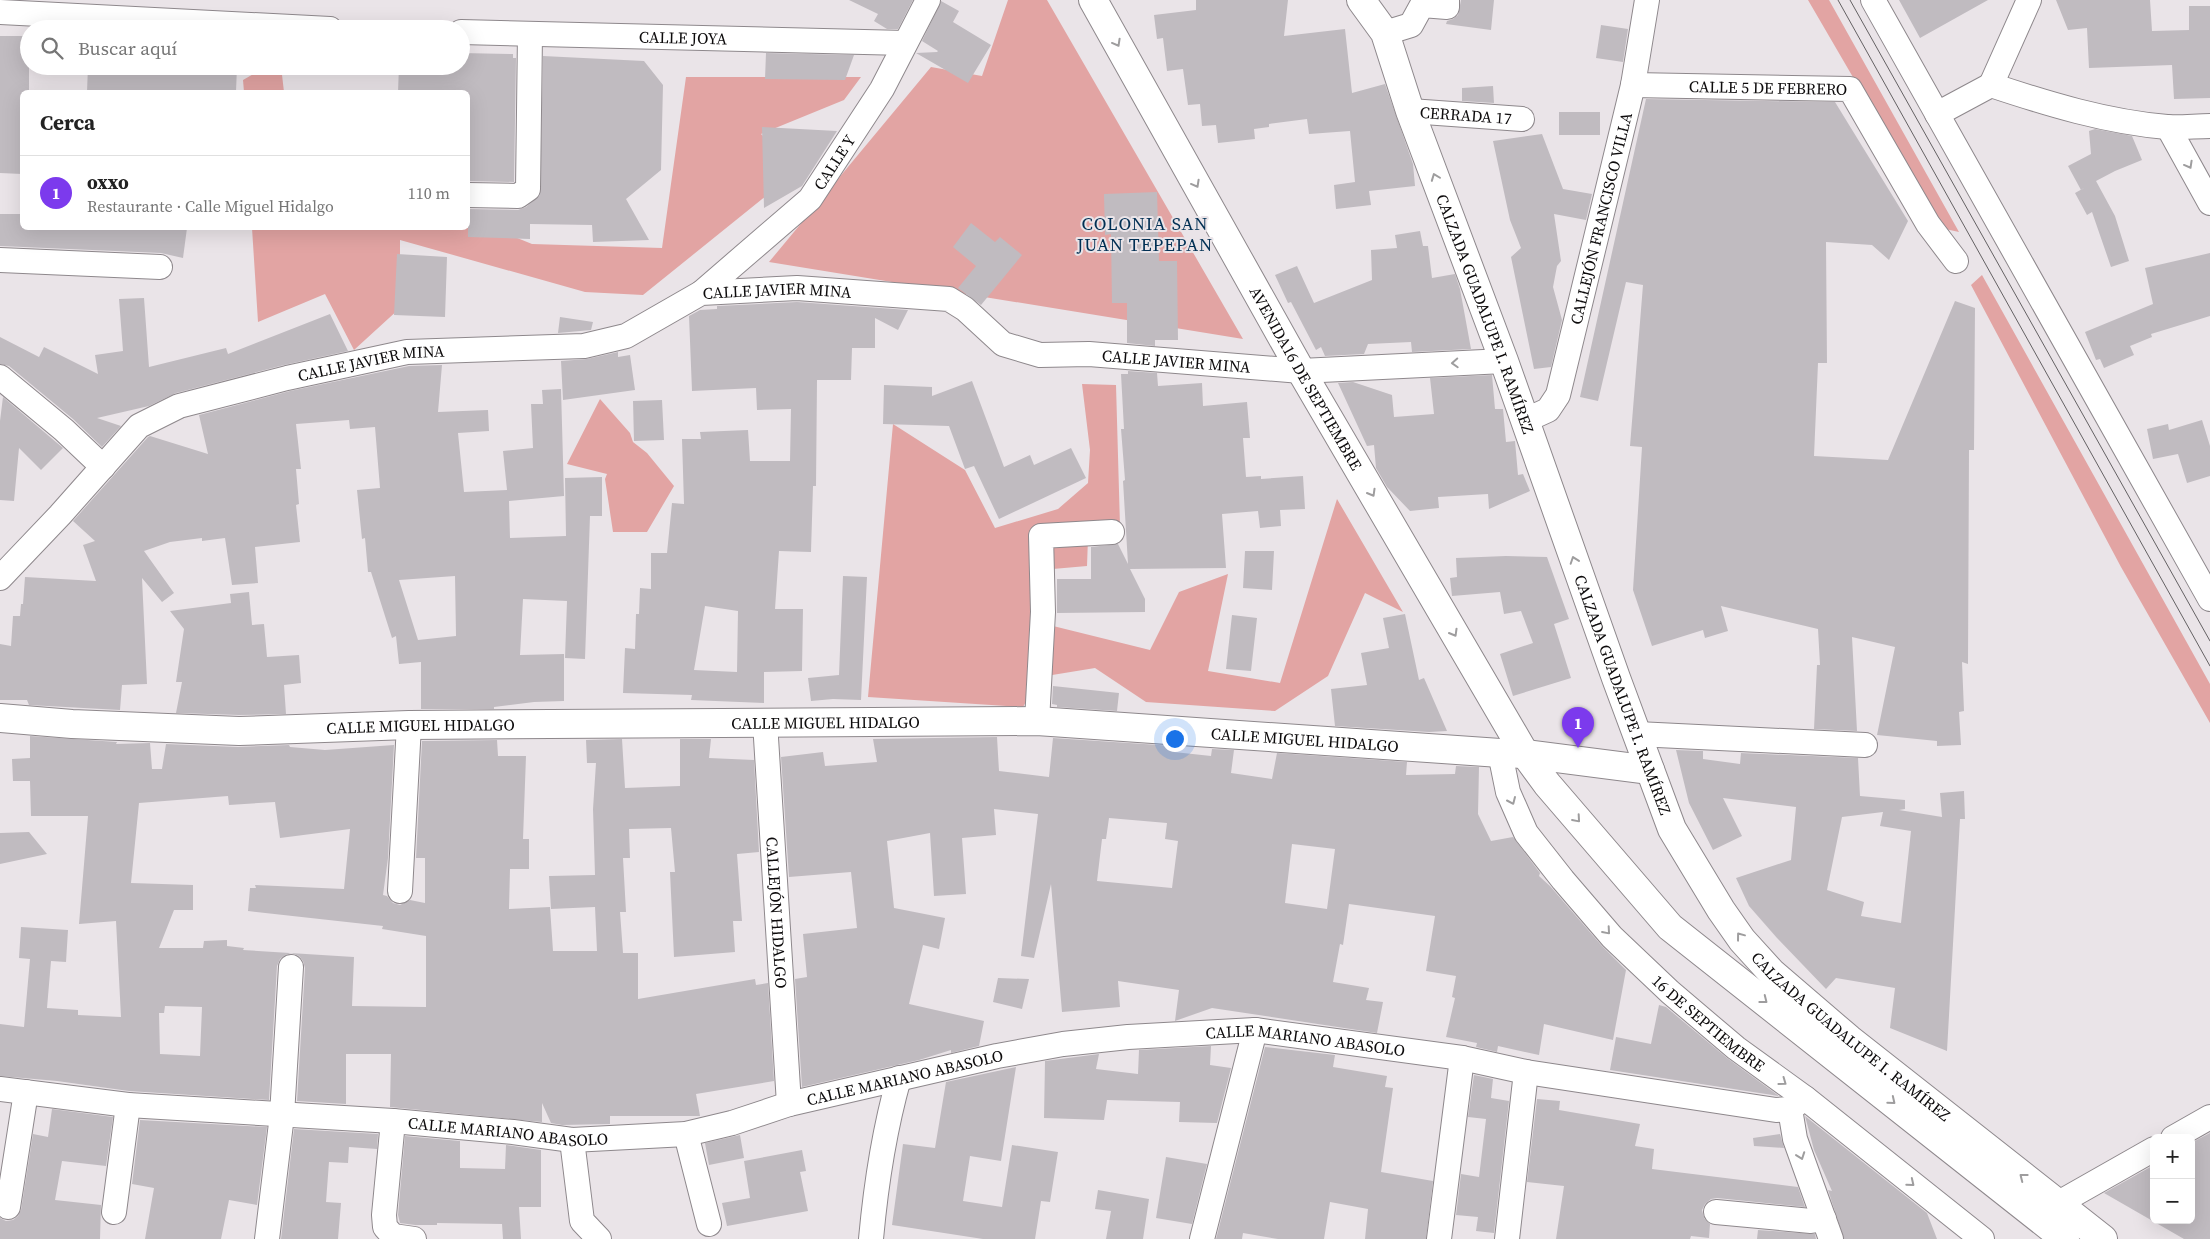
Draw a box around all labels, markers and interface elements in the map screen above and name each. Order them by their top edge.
search box [20,20,470,75]
street label: CALLE JOYA [639,25,728,50]
icon: search [38,34,66,62]
text: Buscar aquí [78,35,177,61]
one-way arrow [1110,37,1120,46]
street label: CALLE 5 DE FEBRERO [1689,75,1847,100]
street label: CERRADA 17 [1419,101,1513,129]
text: Cerca [40,108,95,137]
street label: CALLEJÓN FRANCISCO VILLA [1564,110,1637,327]
street label: CALLE Y [808,130,860,194]
one-way arrow [2183,159,2193,168]
text: oxxo [87,169,129,195]
one-way arrow [1431,173,1441,181]
one-way arrow [1190,179,1200,188]
text: 1 [52,182,60,204]
text: 110 m [408,182,450,204]
street label: CALZADA GUADALUPE I. RAMÍREZ [1431,191,1540,437]
text: Restaurante · Calle Miguel Hidalgo [87,195,334,217]
district label: COLONIA SAN JUAN TEPEPAN [1076,211,1213,257]
street label: CALLE JAVIER MINA [702,277,853,304]
street label: AVENIDA16 DE SEPTIEMBRE [1245,282,1368,474]
street label: CALLE JAVIER MINA [296,340,445,386]
street label: CALLE JAVIER MINA [1101,344,1252,378]
one-way arrow [1451,358,1458,368]
one-way arrow [1366,487,1376,496]
one-way arrow [1570,556,1580,564]
street label: CALZADA GUADALUPE I. RAMÍREZ [1569,572,1677,818]
one-way arrow [1448,627,1458,636]
pin: 1 [1562,707,1594,748]
street label: CALLE MIGUEL HIDALGO [731,711,920,734]
street label: CALLE MIGUEL HIDALGO [326,713,515,739]
street label: CALLE MIGUEL HIDALGO [1210,722,1400,757]
your location [1162,726,1188,752]
one-way arrow [1505,796,1516,805]
one-way arrow [1571,814,1580,823]
street label: CALLEJÓN HIDALGO [761,836,793,989]
one-way arrow [1601,926,1610,935]
one-way arrow [1737,933,1745,942]
street label: CALZADA GUADALUPE I. RAMÍREZ [1746,946,1955,1126]
street label: 16 DE SEPTIEMBRE [1647,970,1770,1077]
one-way arrow [1758,995,1767,1003]
street label: CALLE MARIANO ABASOLO [1205,1019,1406,1061]
street label: CALLE MARIANO ABASOLO [804,1044,1005,1111]
one-way arrow [1777,1076,1787,1085]
one-way arrow [1886,1095,1895,1104]
street label: CALLE MARIANO ABASOLO [407,1111,609,1151]
map controls [2150,1134,2195,1224]
button: + [2150,1134,2195,1179]
one-way arrow [1795,1151,1805,1160]
one-way arrow [2020,1174,2029,1182]
one-way arrow [1905,1177,1914,1186]
button: − [2150,1179,2195,1224]

